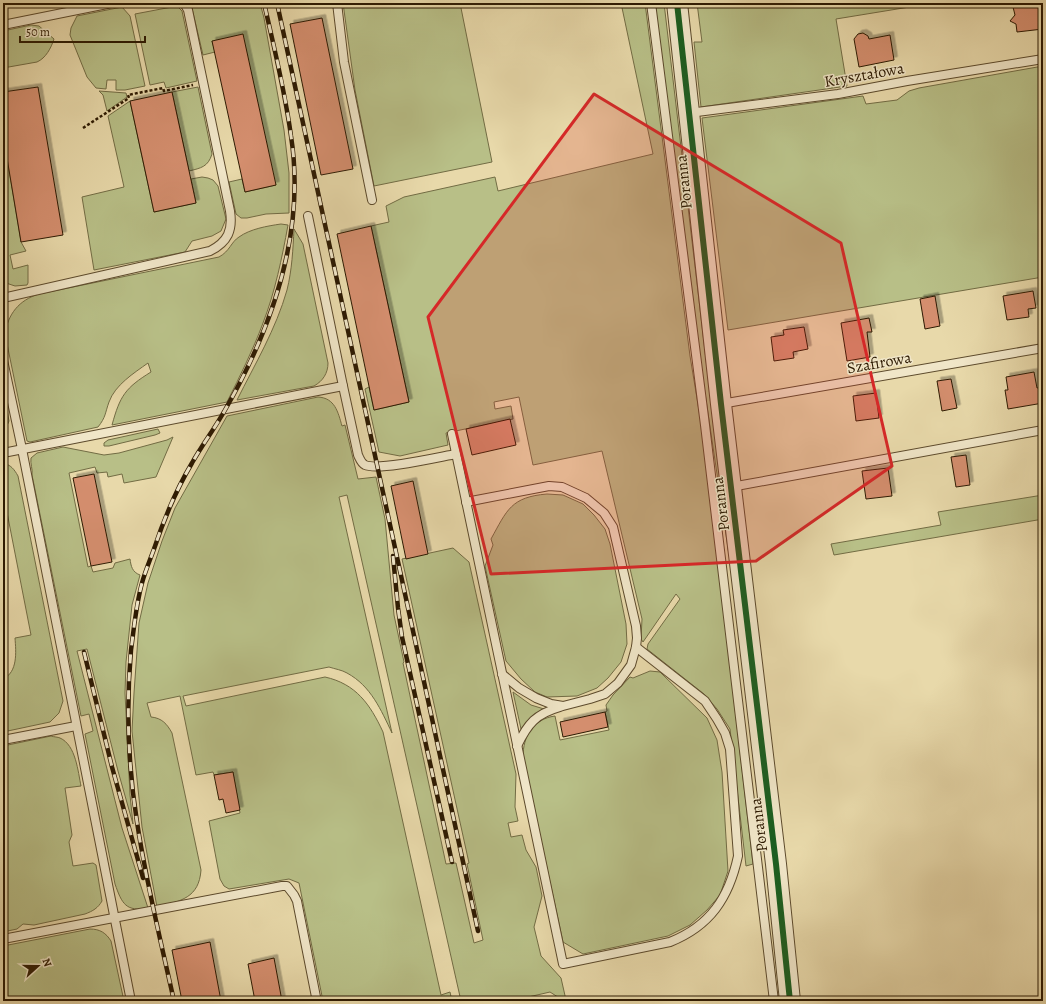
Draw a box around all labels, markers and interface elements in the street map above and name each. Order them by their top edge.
scale bar [20,18,145,44]
text: 50 m [26,24,50,40]
street label: Kryształowa [823,57,906,93]
street label: Poranna [670,153,698,210]
street label: Szafirowa [845,346,914,379]
street label: Poranna [707,475,735,532]
street label: Poranna [745,796,773,853]
north arrow [18,946,58,986]
text: N [38,956,55,969]

